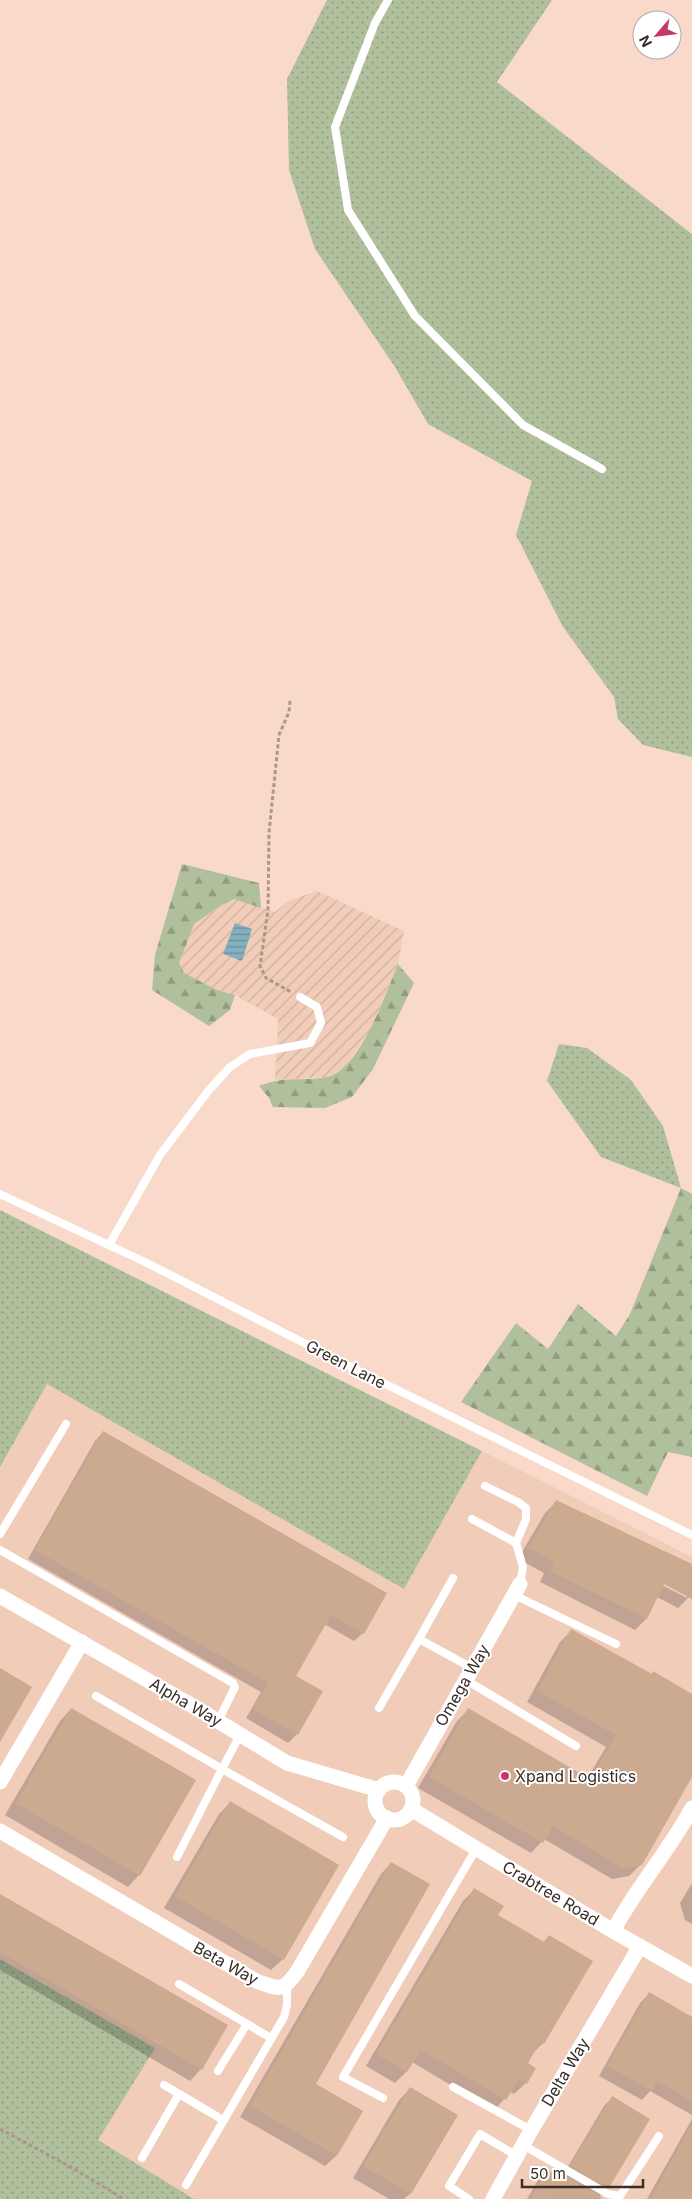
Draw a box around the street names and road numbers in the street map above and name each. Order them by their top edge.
street label: Green Lane [303,1335,389,1393]
street label: Omega Way [430,1640,494,1730]
street label: Alpha Way [146,1673,226,1731]
street label: Crabtree Road [499,1856,603,1930]
street label: Beta Way [190,1937,262,1989]
street label: Delta Way [537,2034,593,2110]

